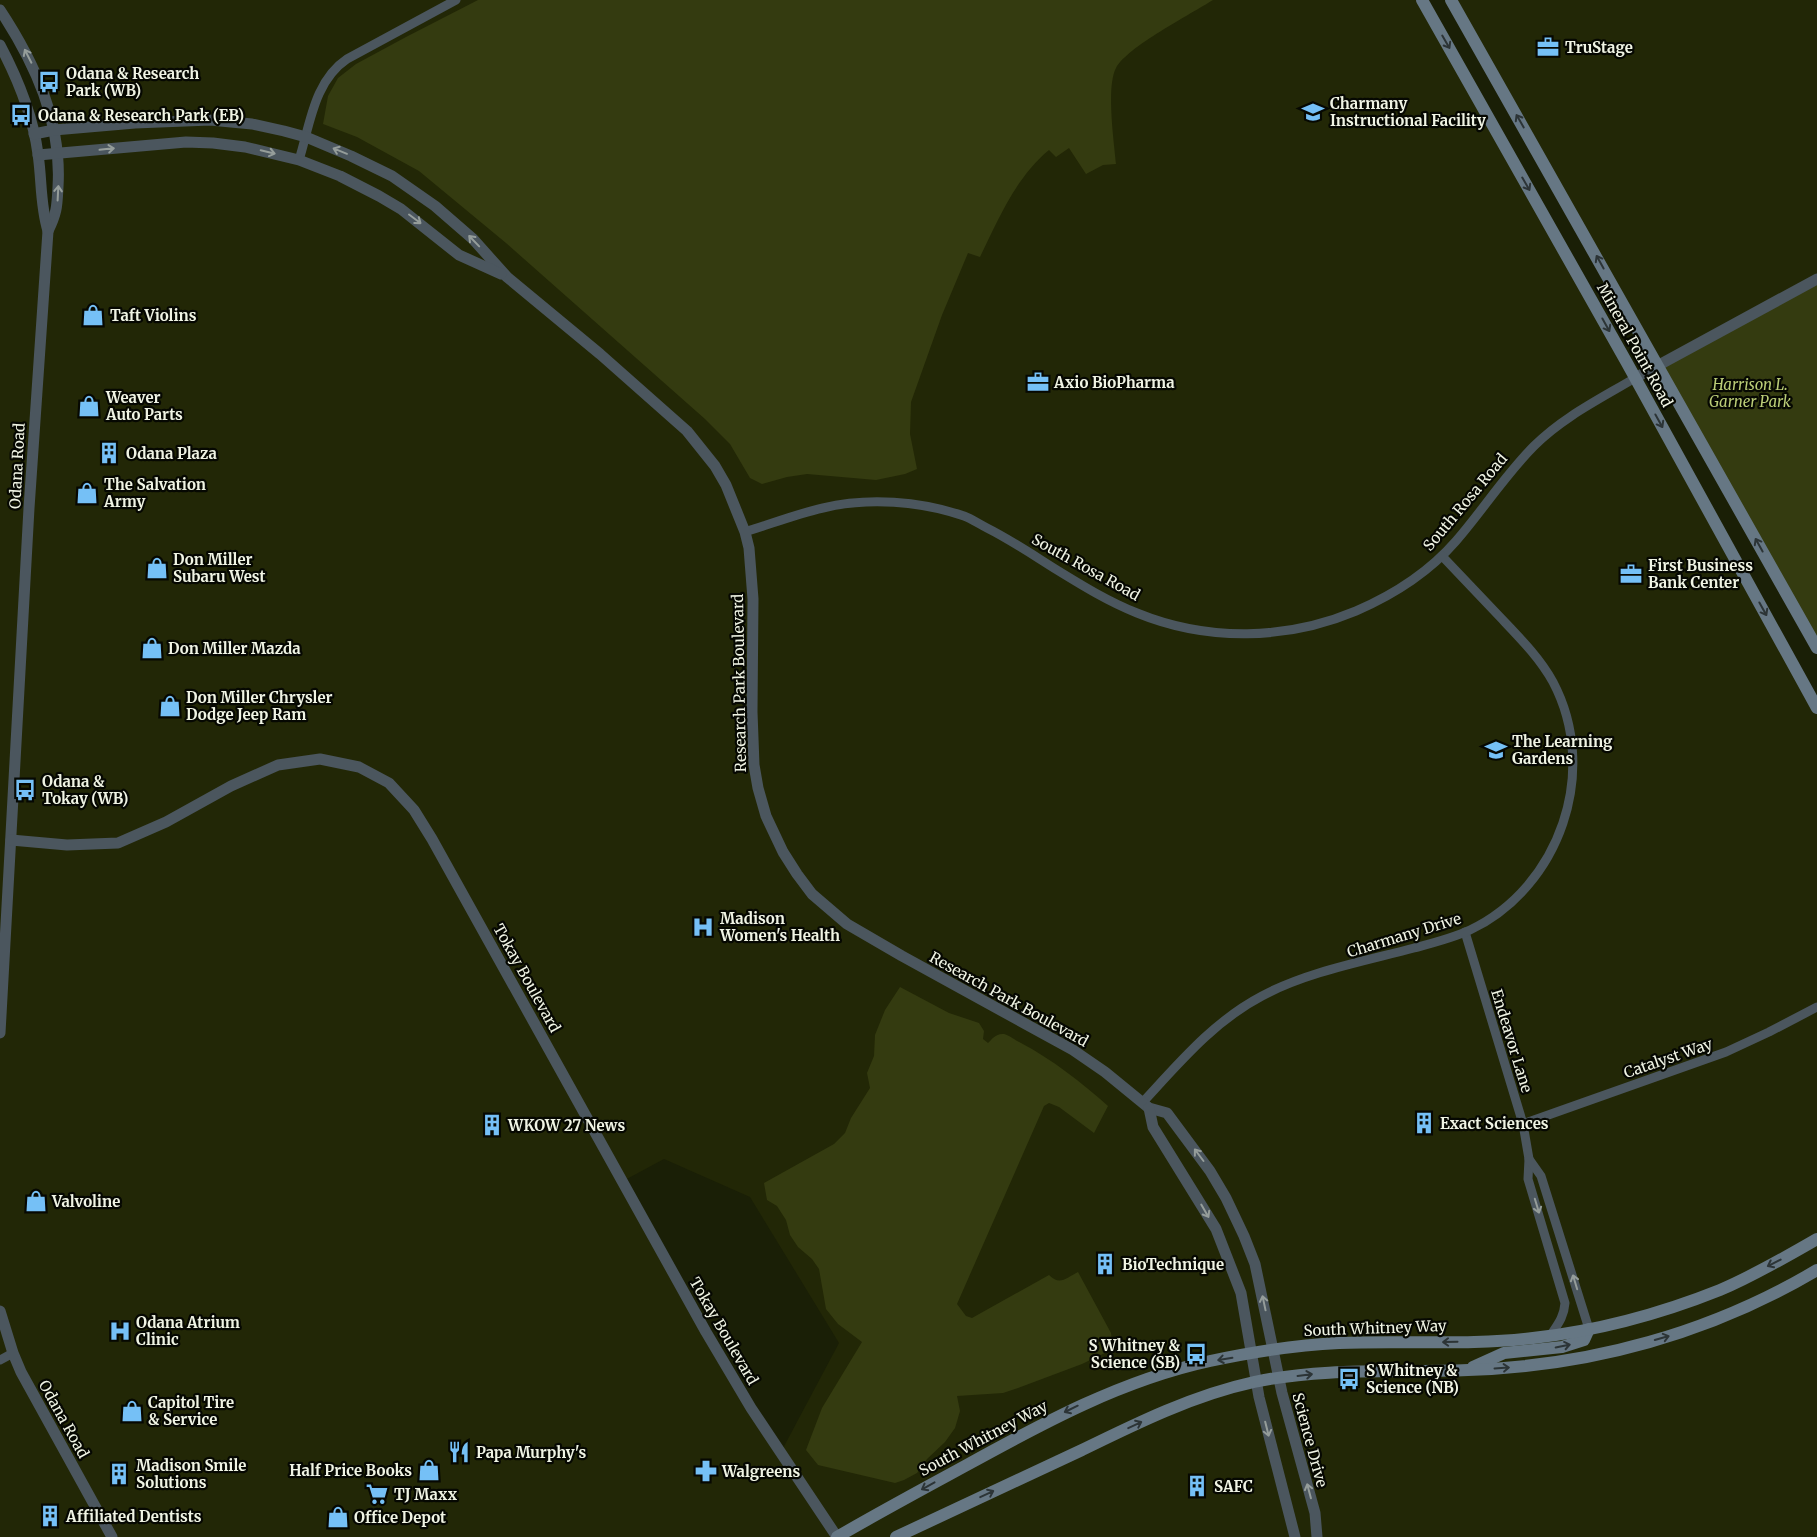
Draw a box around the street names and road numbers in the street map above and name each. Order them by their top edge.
street label: Mineral Point Road [1593,280,1677,410]
street label: Odana Road [5,422,29,510]
street label: South Rosa Road [1419,450,1511,554]
street label: South Rosa Road [1028,529,1144,605]
street label: Research Park Boulevard [728,594,750,772]
street label: Charmany Drive [1345,909,1463,961]
street label: Tokay Boulevard [489,920,565,1036]
street label: Research Park Boulevard [926,947,1092,1051]
street label: Endeavor Lane [1487,987,1537,1095]
street label: Catalyst Way [1621,1034,1715,1082]
street label: Tokay Boulevard [686,1274,762,1388]
street label: South Whitney Way [1303,1316,1447,1340]
street label: Odana Road [35,1377,93,1461]
street label: Science Drive [1288,1391,1332,1489]
street label: South Whitney Way [915,1396,1051,1480]

